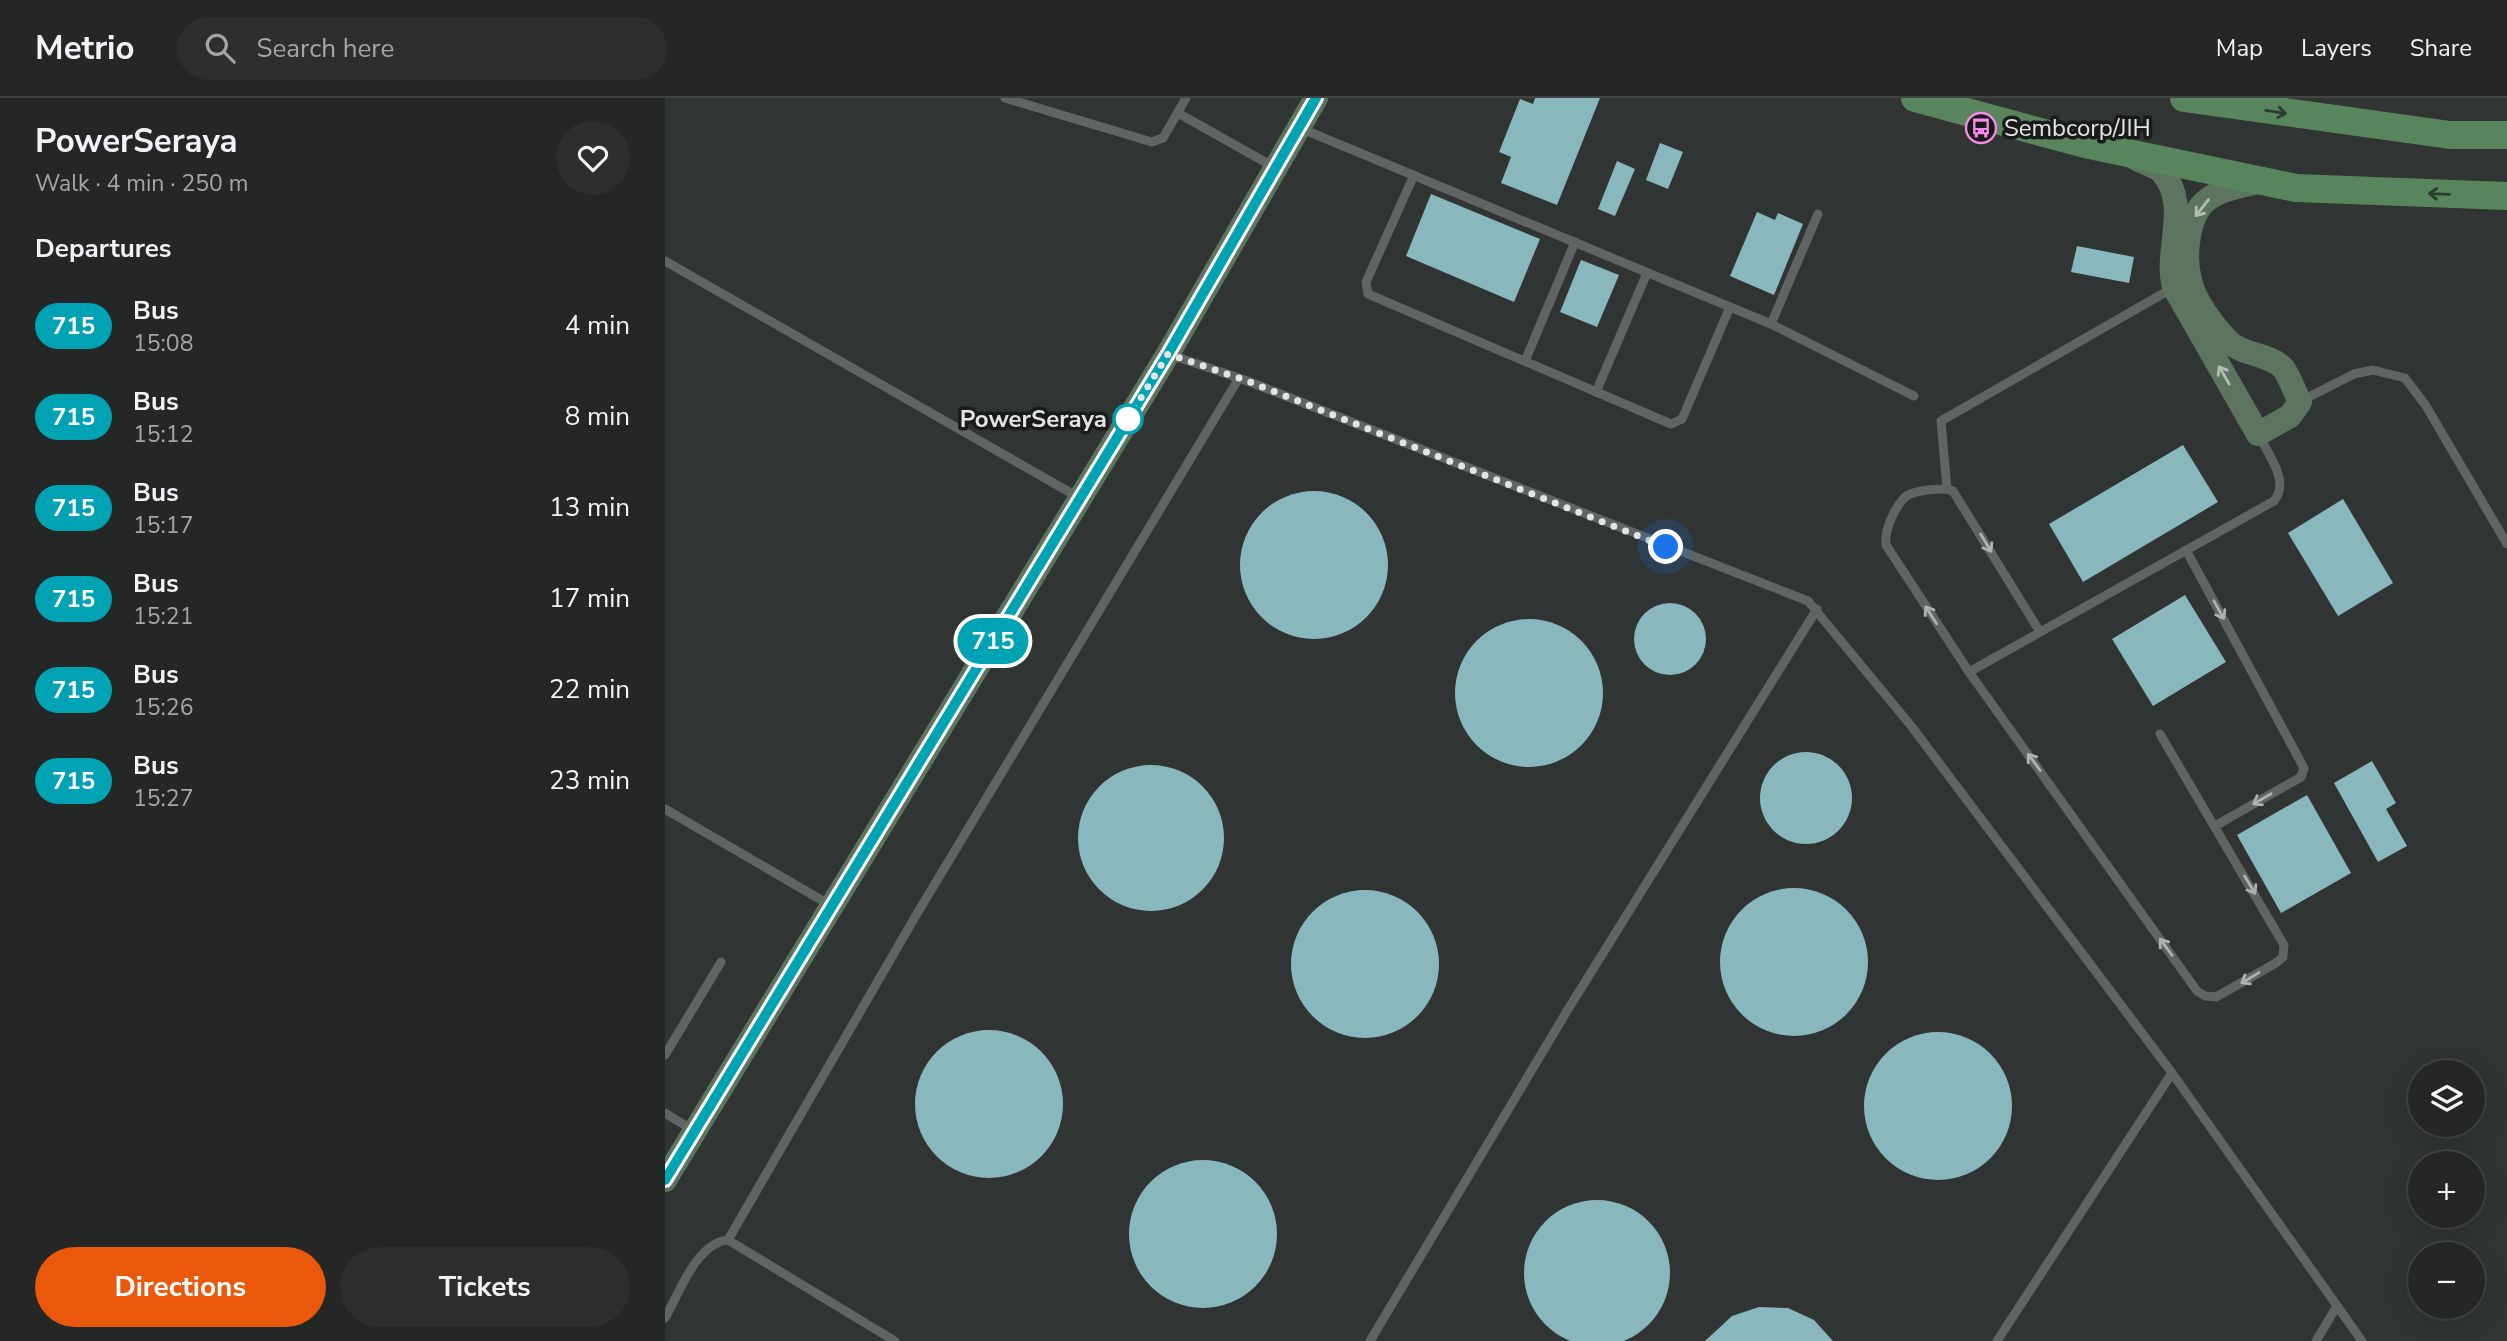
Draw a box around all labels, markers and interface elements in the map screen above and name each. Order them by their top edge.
search box [177,17,667,80]
text: Metrio [35,26,135,71]
icon: search [201,29,239,67]
text: Search here [257,31,394,66]
text: Map [2216,32,2263,64]
text: Layers [2301,32,2372,64]
text: Share [2410,32,2472,64]
one-way arrow [2264,106,2287,119]
bus stop icon: Sembcorp/JIH [1964,111,1998,145]
place label: Sembcorp/JIH [2004,112,2151,144]
text: PowerSeraya [35,119,237,164]
button: heart [556,121,630,195]
text: Walk · 4 min · 250 m [35,168,248,199]
one-way arrow [2428,188,2451,201]
one-way arrow [2194,198,2209,216]
text: Departures [35,231,171,266]
text: Bus [133,293,179,328]
text: 4 min [565,308,630,343]
text: 715 [52,310,95,342]
text: 15:08 [133,328,193,359]
one-way arrow [2217,365,2231,385]
text: Bus [133,384,179,419]
text: 8 min [565,399,630,434]
text: 715 [52,401,95,433]
place label: PowerSeraya [960,403,1107,435]
marker: PowerSeraya [1113,404,1143,434]
text: 15:12 [133,419,193,450]
text: Bus [133,475,179,510]
text: 13 min [549,490,630,525]
text: 715 [52,492,95,524]
text: 15:17 [133,510,193,541]
your location [1648,529,1683,564]
one-way arrow [1979,532,1993,552]
text: Bus [133,566,179,601]
text: 17 min [549,581,630,616]
text: 715 [52,583,95,615]
one-way arrow [2212,600,2226,620]
text: 15:21 [133,601,193,632]
one-way arrow [1924,605,1938,625]
line badge: 715 [953,618,1033,664]
text: 715 [971,625,1015,657]
text: Bus [133,657,179,692]
text: 22 min [549,672,630,707]
text: 715 [52,674,95,706]
text: 15:26 [133,692,193,723]
text: Bus [133,748,179,783]
one-way arrow [2026,753,2041,772]
text: 23 min [549,763,630,798]
text: 715 [52,765,95,797]
text: 15:27 [133,783,193,814]
one-way arrow [2253,793,2273,807]
one-way arrow [2243,875,2257,895]
one-way arrow [2159,938,2173,957]
one-way arrow [2241,972,2261,986]
map controls [2408,1060,2485,1319]
button: layers [2408,1060,2485,1137]
button: + [2408,1151,2485,1228]
button: − [2408,1242,2485,1319]
button: Directions [35,1247,326,1327]
button: Tickets [340,1247,630,1327]

